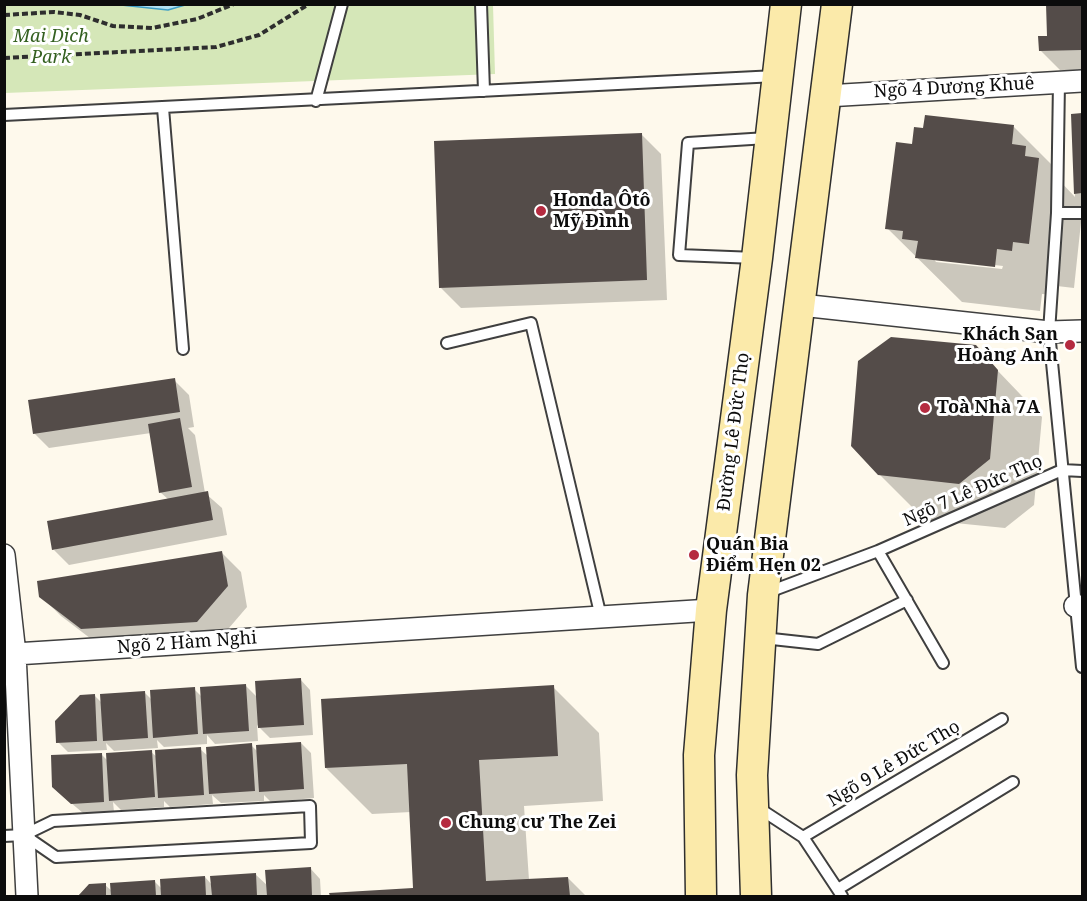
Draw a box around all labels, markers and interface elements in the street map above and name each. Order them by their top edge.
park label: Mai Dich Park [13,26,89,68]
street label: Ngõ 4 Dương Khuê [873,73,1035,103]
place label: Honda Ôtô Mỹ Đình [553,190,650,232]
marker: Honda Ôtô Mỹ Đình [534,204,548,218]
place label: Khách Sạn Hoàng Anh [957,324,1058,366]
marker: Khách Sạn Hoàng Anh [1063,338,1077,352]
street label: Đường Lê Đức Thọ [714,351,754,513]
place label: Toà Nhà 7A [937,397,1040,419]
marker: Toà Nhà 7A [918,401,932,415]
street label: Ngõ 7 Lê Đức Thọ [900,451,1046,531]
place label: Quán Bia Điểm Hẹn 02 [706,534,821,576]
marker: Quán Bia Điểm Hẹn 02 [687,548,701,562]
street label: Ngõ 2 Hàm Nghi [116,627,258,659]
street label: Ngõ 9 Lê Đức Thọ [824,716,964,812]
place label: Chung cư The Zei [458,812,616,834]
marker: Chung cư The Zei [439,816,453,830]

